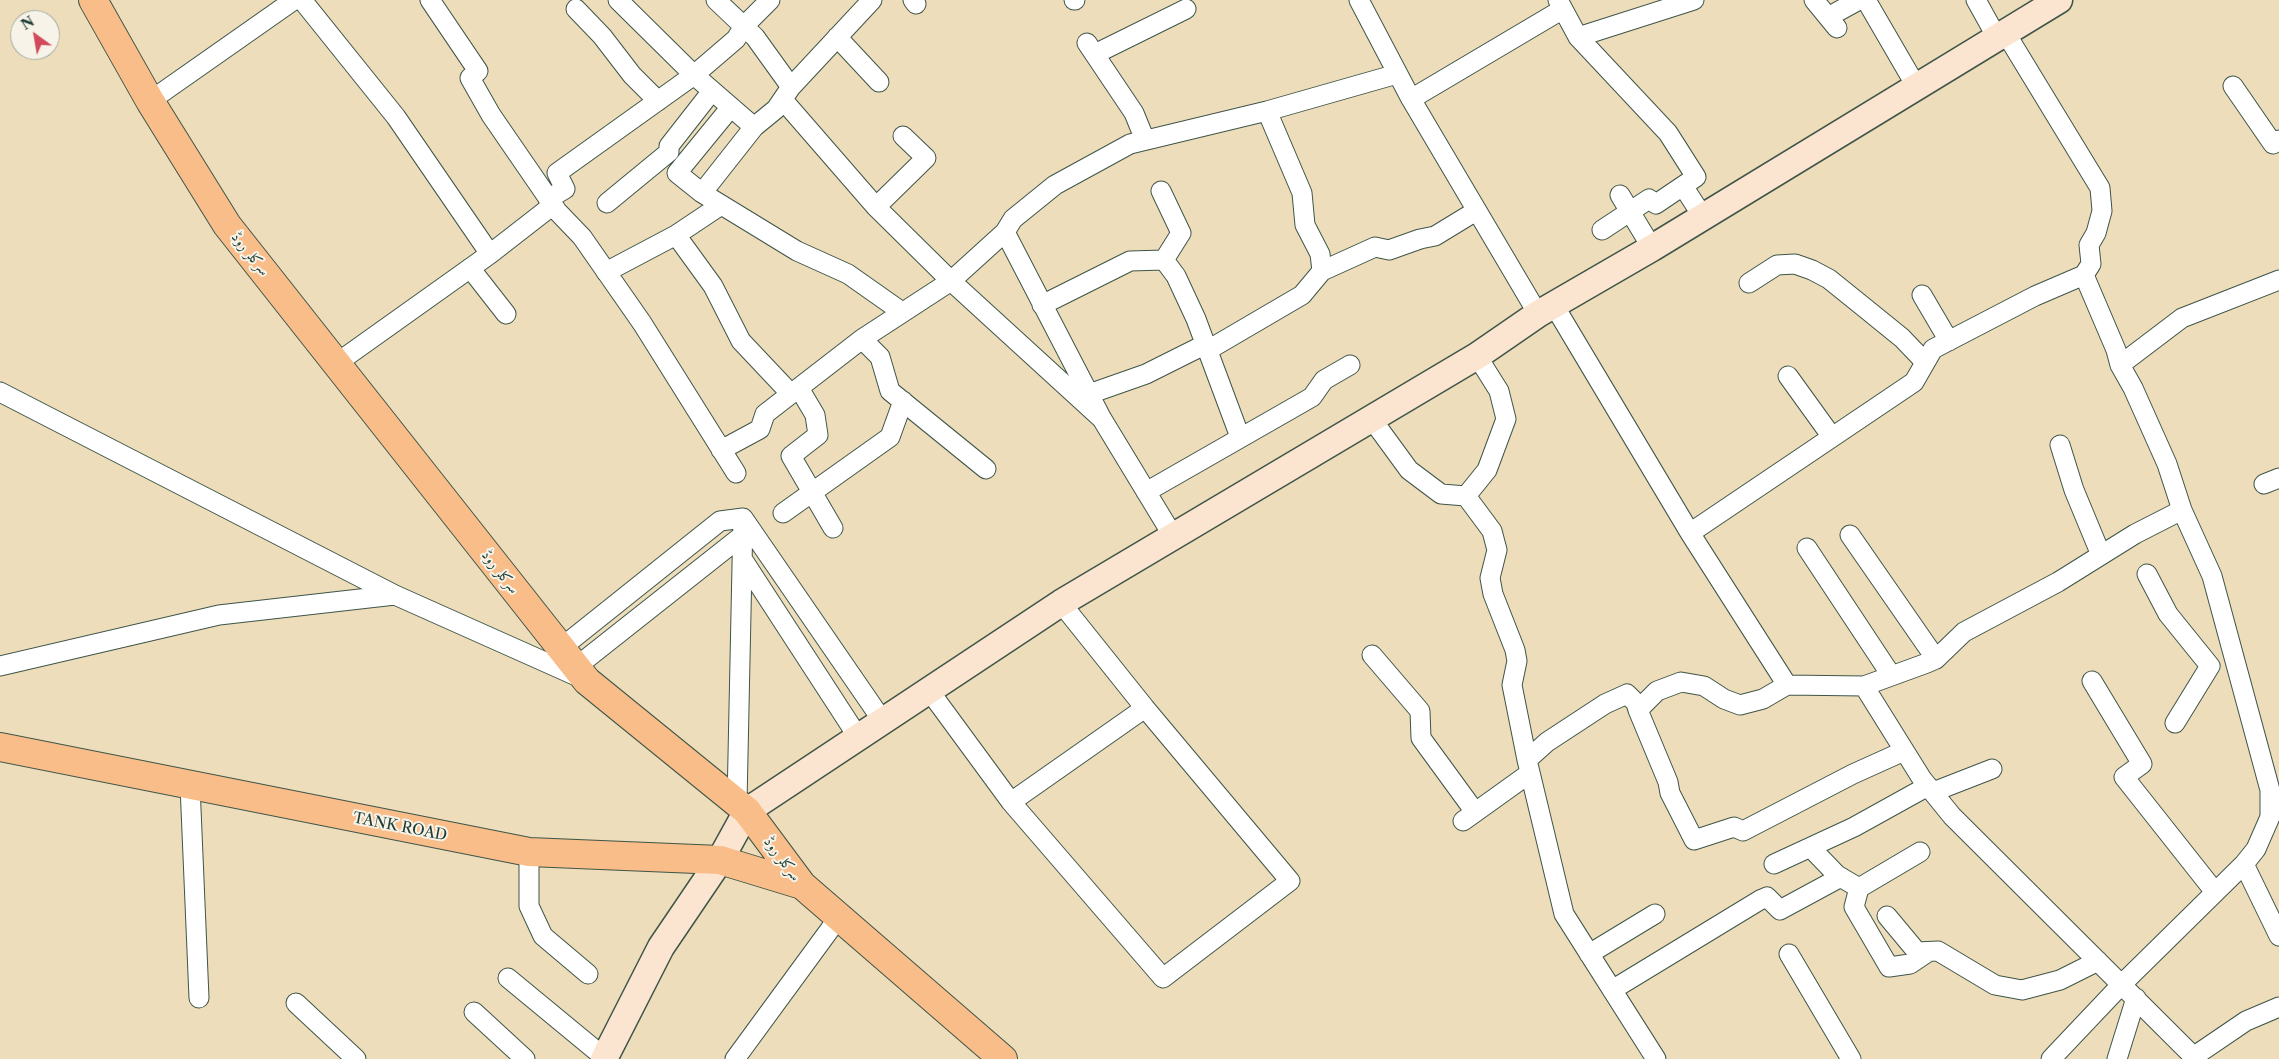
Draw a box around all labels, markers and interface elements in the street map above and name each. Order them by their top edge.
north arrow [10,10,60,60]
text: N [18,12,38,34]
street label: سرکلر روڈ [227,229,273,279]
street label: سرکلر روڈ [477,546,523,598]
street label: TANK ROAD [351,809,449,845]
street label: سرکلر روڈ [760,833,804,885]

